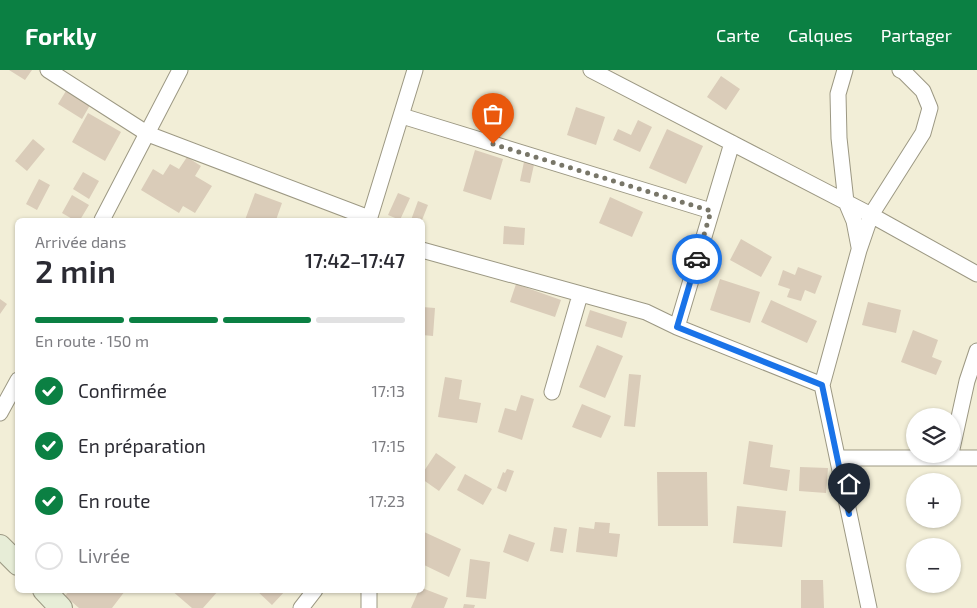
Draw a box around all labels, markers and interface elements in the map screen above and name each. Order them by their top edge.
text: Forkly [25,21,97,50]
text: Carte [716,24,760,46]
text: Calques [788,24,853,46]
text: Partager [881,24,952,46]
pin [472,93,514,144]
icon: bag [479,100,507,128]
text: Arrivée dans [35,232,126,251]
courier [672,234,722,284]
icon: car [683,245,711,273]
text: 17:42–17:47 [305,249,405,272]
text: 2 min [35,251,116,289]
text: En route · 150 m [35,331,149,350]
icon: check [35,377,63,405]
text: Confirmée [78,379,167,402]
text: 17:13 [371,381,405,400]
map controls [906,408,961,593]
button: layers [906,408,961,463]
icon: check [35,432,63,460]
text: En préparation [78,434,206,457]
text: 17:15 [372,436,405,455]
pin [828,463,870,514]
icon: home [835,470,863,498]
button: + [906,473,961,528]
icon: check [35,487,63,515]
text: En route [78,489,150,512]
text: 17:23 [369,491,405,510]
button: − [906,538,961,593]
text: Livrée [78,544,130,567]

